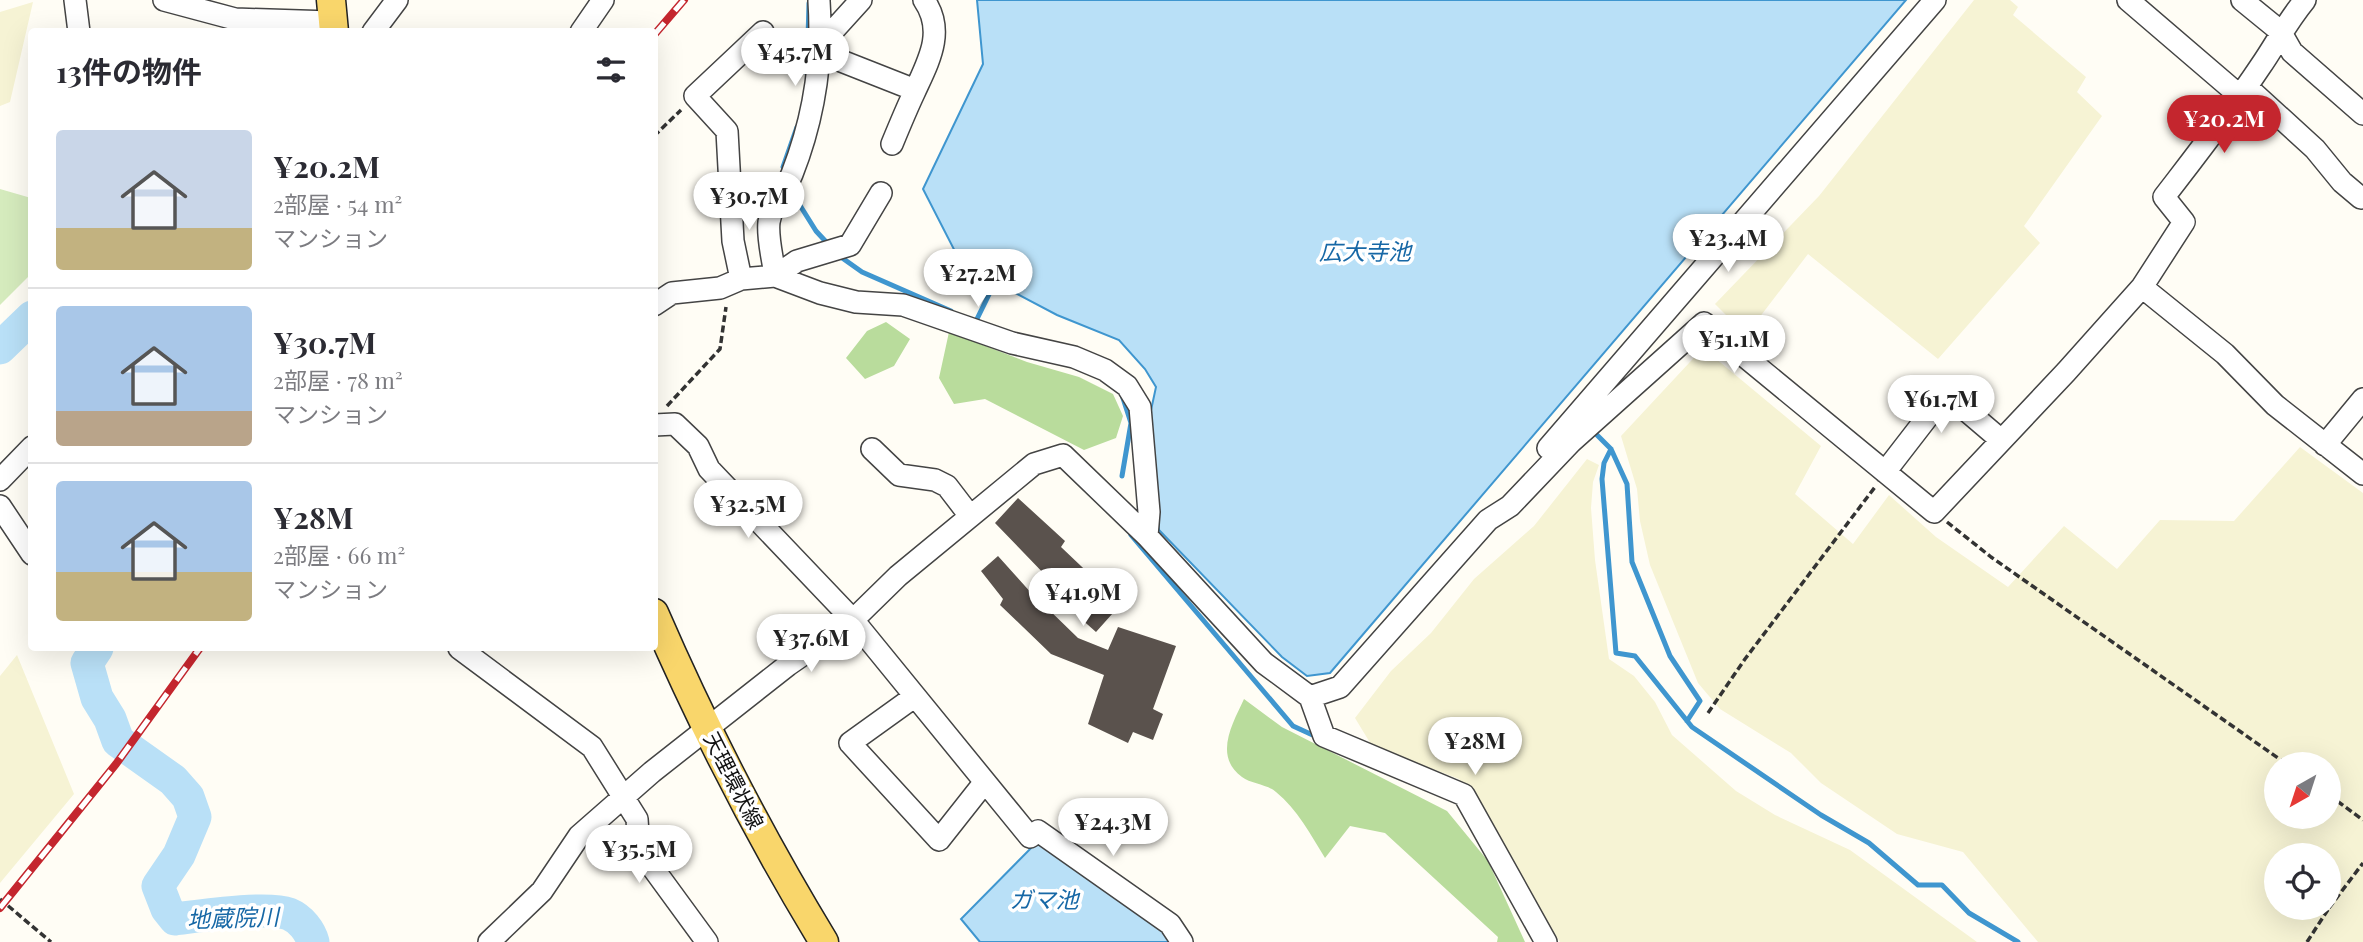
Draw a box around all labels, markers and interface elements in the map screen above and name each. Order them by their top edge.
pin: ¥45.7M [738,28,852,88]
text: ¥45.7M [757,35,833,66]
text: 13件の物件 [56,51,202,91]
icon: filters [592,51,630,89]
pin: ¥20.2M [2167,96,2281,155]
text: ¥20.2M [2183,102,2265,133]
text: ¥20.2M [273,146,380,186]
icon: home [112,158,196,242]
pin: ¥30.7M [692,173,806,232]
text: ¥30.7M [709,179,789,210]
text: 2部屋 · 54 m² [273,188,402,219]
pin: ¥23.4M [1671,215,1785,274]
text: ¥23.4M [1689,221,1767,252]
text: マンション [273,222,388,253]
water label: 広大寺池 [1319,235,1413,266]
pin: ¥27.2M [921,250,1035,309]
text: ¥27.2M [940,256,1016,287]
pin: ¥51.1M [1677,316,1791,375]
text: ¥30.7M [273,322,376,362]
text: ¥51.1M [1698,322,1770,353]
icon: home [112,334,196,418]
text: 2部屋 · 78 m² [273,364,403,395]
pin: ¥61.7M [1884,376,1998,435]
text: ¥61.7M [1904,382,1978,413]
text: マンション [273,398,388,429]
pin: ¥32.5M [691,480,805,540]
text: ¥32.5M [710,487,786,518]
text: ¥28M [273,497,354,537]
icon: home [112,509,196,593]
text: 2部屋 · 66 m² [273,539,405,570]
pin: ¥41.9M [1026,568,1140,628]
text: マンション [273,573,388,604]
text: ¥41.9M [1045,575,1121,606]
pin: ¥37.6M [754,614,868,674]
text: ¥37.6M [773,621,849,652]
pin: ¥28M [1434,718,1516,777]
text: ¥28M [1444,724,1506,755]
street label: 天理環状線 [699,727,771,833]
north arrow [2264,752,2342,830]
map controls [2264,752,2341,920]
pin: ¥24.3M [1056,798,1170,858]
text: ¥24.3M [1074,805,1152,836]
pin: ¥35.5M [582,826,696,885]
text: ¥35.5M [601,832,677,863]
button: locate [2264,843,2341,920]
water label: ガマ池 [1010,883,1081,914]
water label: 地蔵院川 [186,900,283,934]

